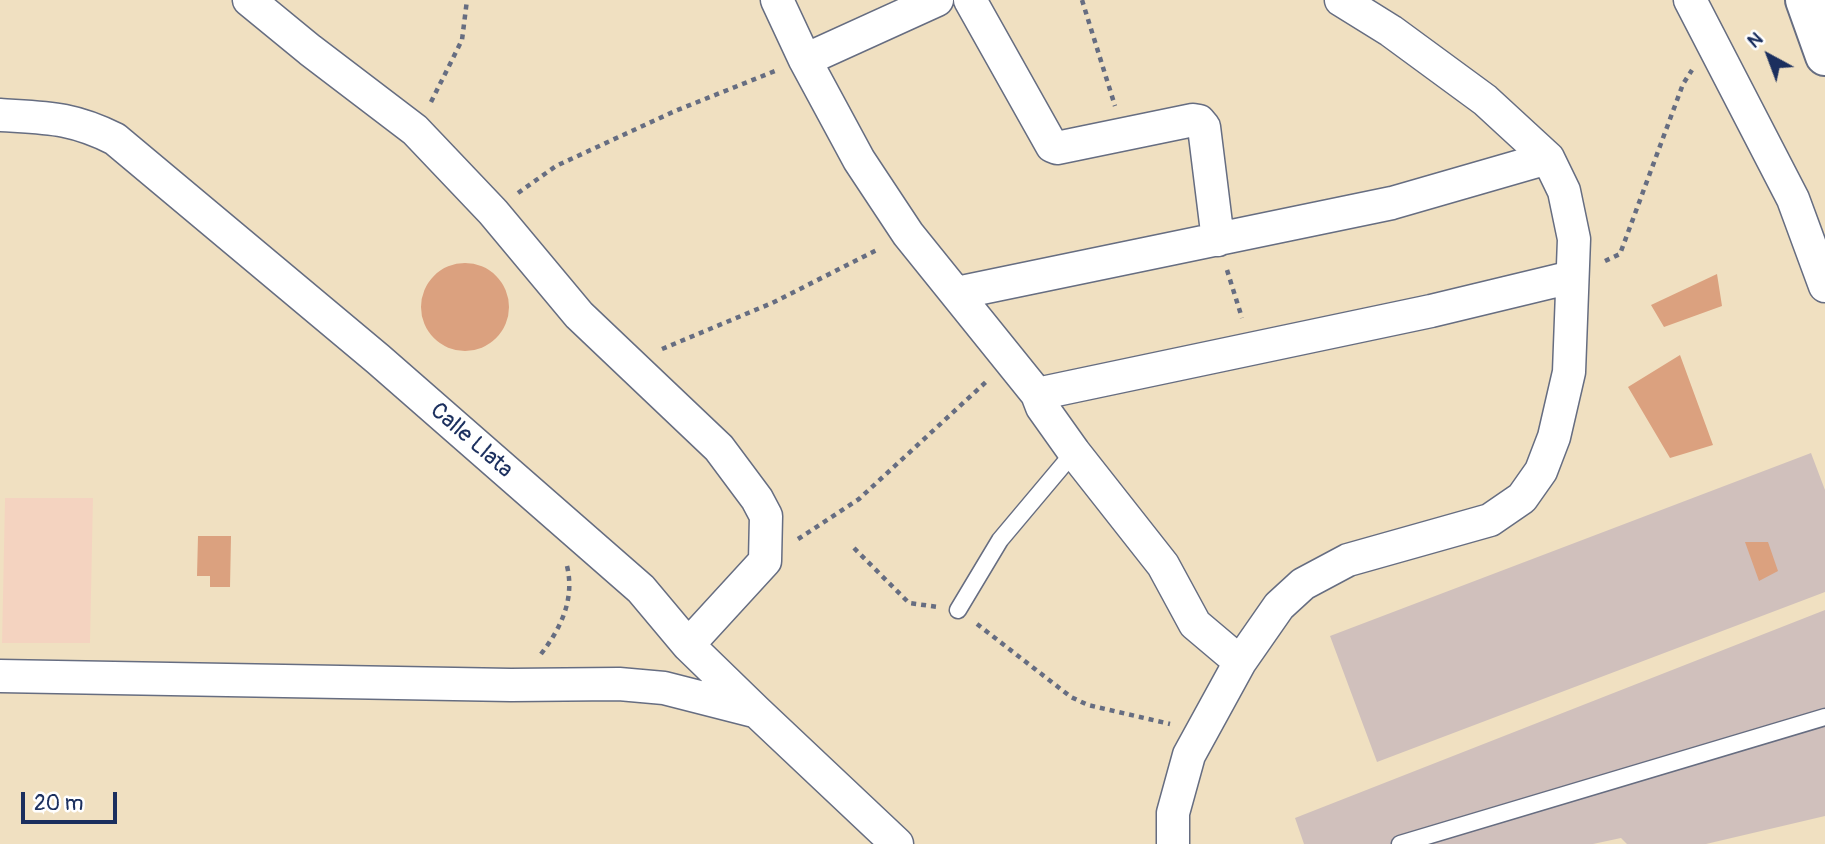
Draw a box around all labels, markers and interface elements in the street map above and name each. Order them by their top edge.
north arrow [1734,21,1804,91]
text: N [1742,27,1768,53]
street label: Calle Llata [424,398,518,484]
scale bar [24,778,121,822]
text: 20 m [34,790,83,817]

